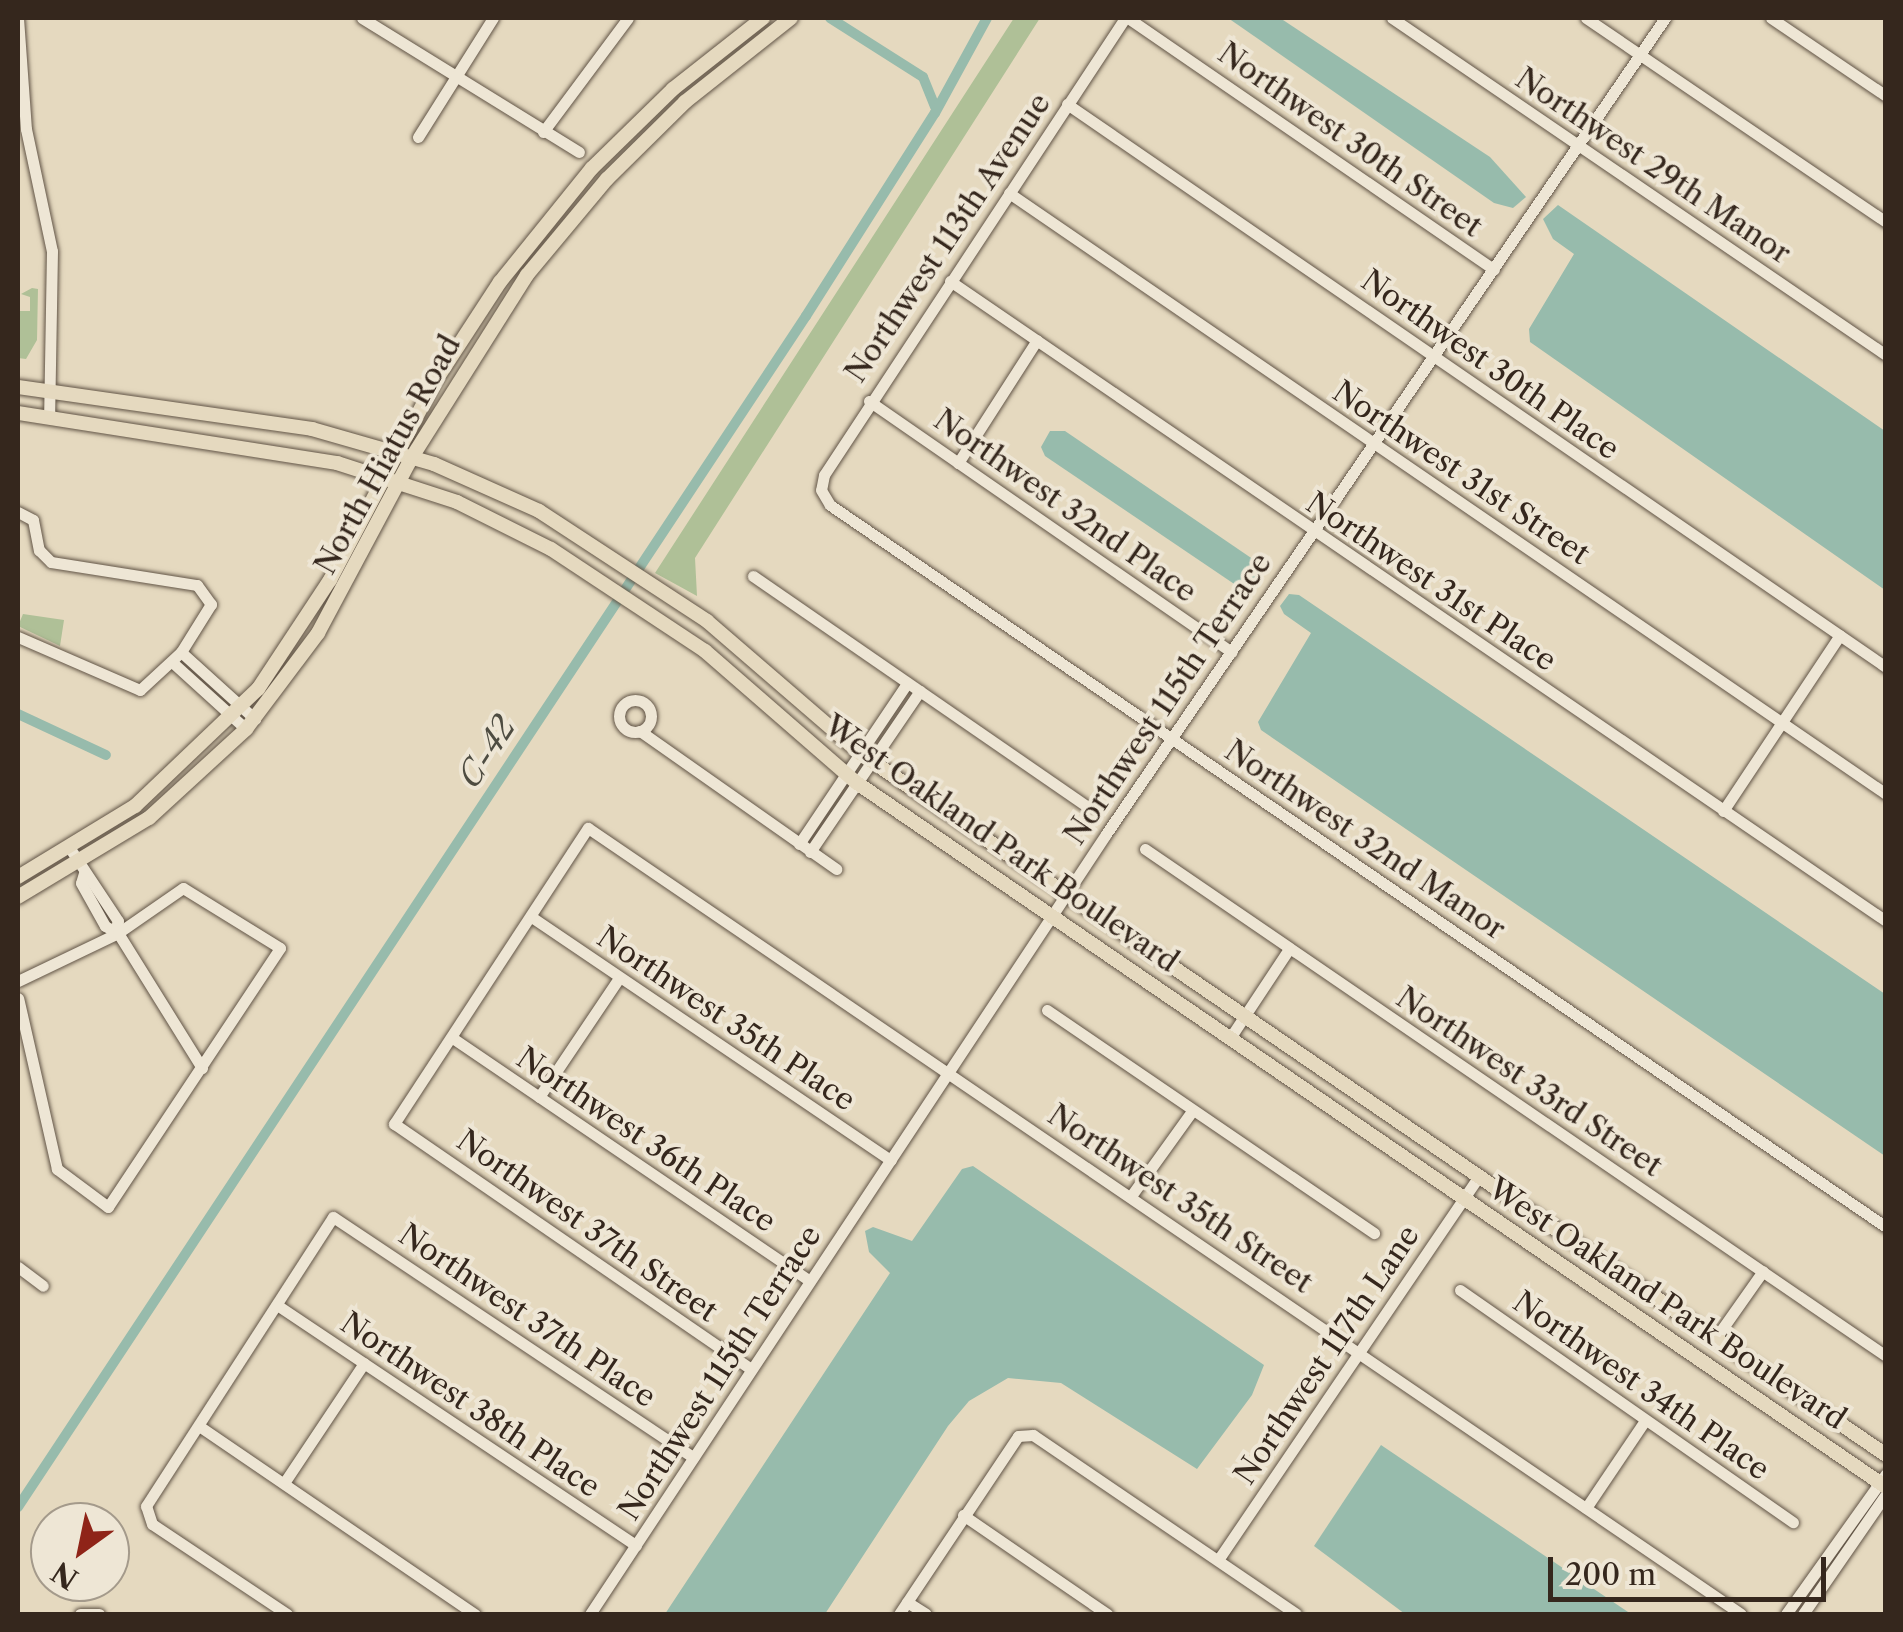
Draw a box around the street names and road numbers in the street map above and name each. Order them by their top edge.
street label: Northwest 30th Street [1211,35,1489,245]
street label: Northwest 29th Manor [1509,61,1797,271]
street label: Northwest 113th Avenue [838,86,1058,390]
street label: Northwest 30th Place [1354,263,1626,467]
street label: North Hiatus Road [307,329,469,581]
street label: Northwest 31st Street [1326,374,1596,572]
street label: Northwest 32nd Place [927,402,1203,610]
street label: Northwest 31st Place [1299,485,1563,679]
street label: Northwest 115th Terrace [1057,546,1279,852]
street label: West Oakland Park Boulevard [817,708,1185,980]
street label: Northwest 32nd Manor [1218,733,1512,947]
street label: Northwest 35th Place [590,919,862,1119]
street label: Northwest 33rd Street [1389,980,1669,1184]
street label: Northwest 36th Place [510,1040,782,1240]
street label: Northwest 35th Street [1041,1097,1319,1301]
street label: Northwest 37th Street [450,1122,724,1330]
street label: West Oakland Park Boulevard [1481,1170,1853,1438]
street label: Northwest 37th Place [392,1217,662,1415]
street label: Northwest 115th Terrace [611,1219,829,1527]
street label: Northwest 117th Lane [1227,1219,1427,1491]
street label: Northwest 34th Place [1506,1284,1776,1488]
street label: Northwest 38th Place [334,1305,606,1505]

